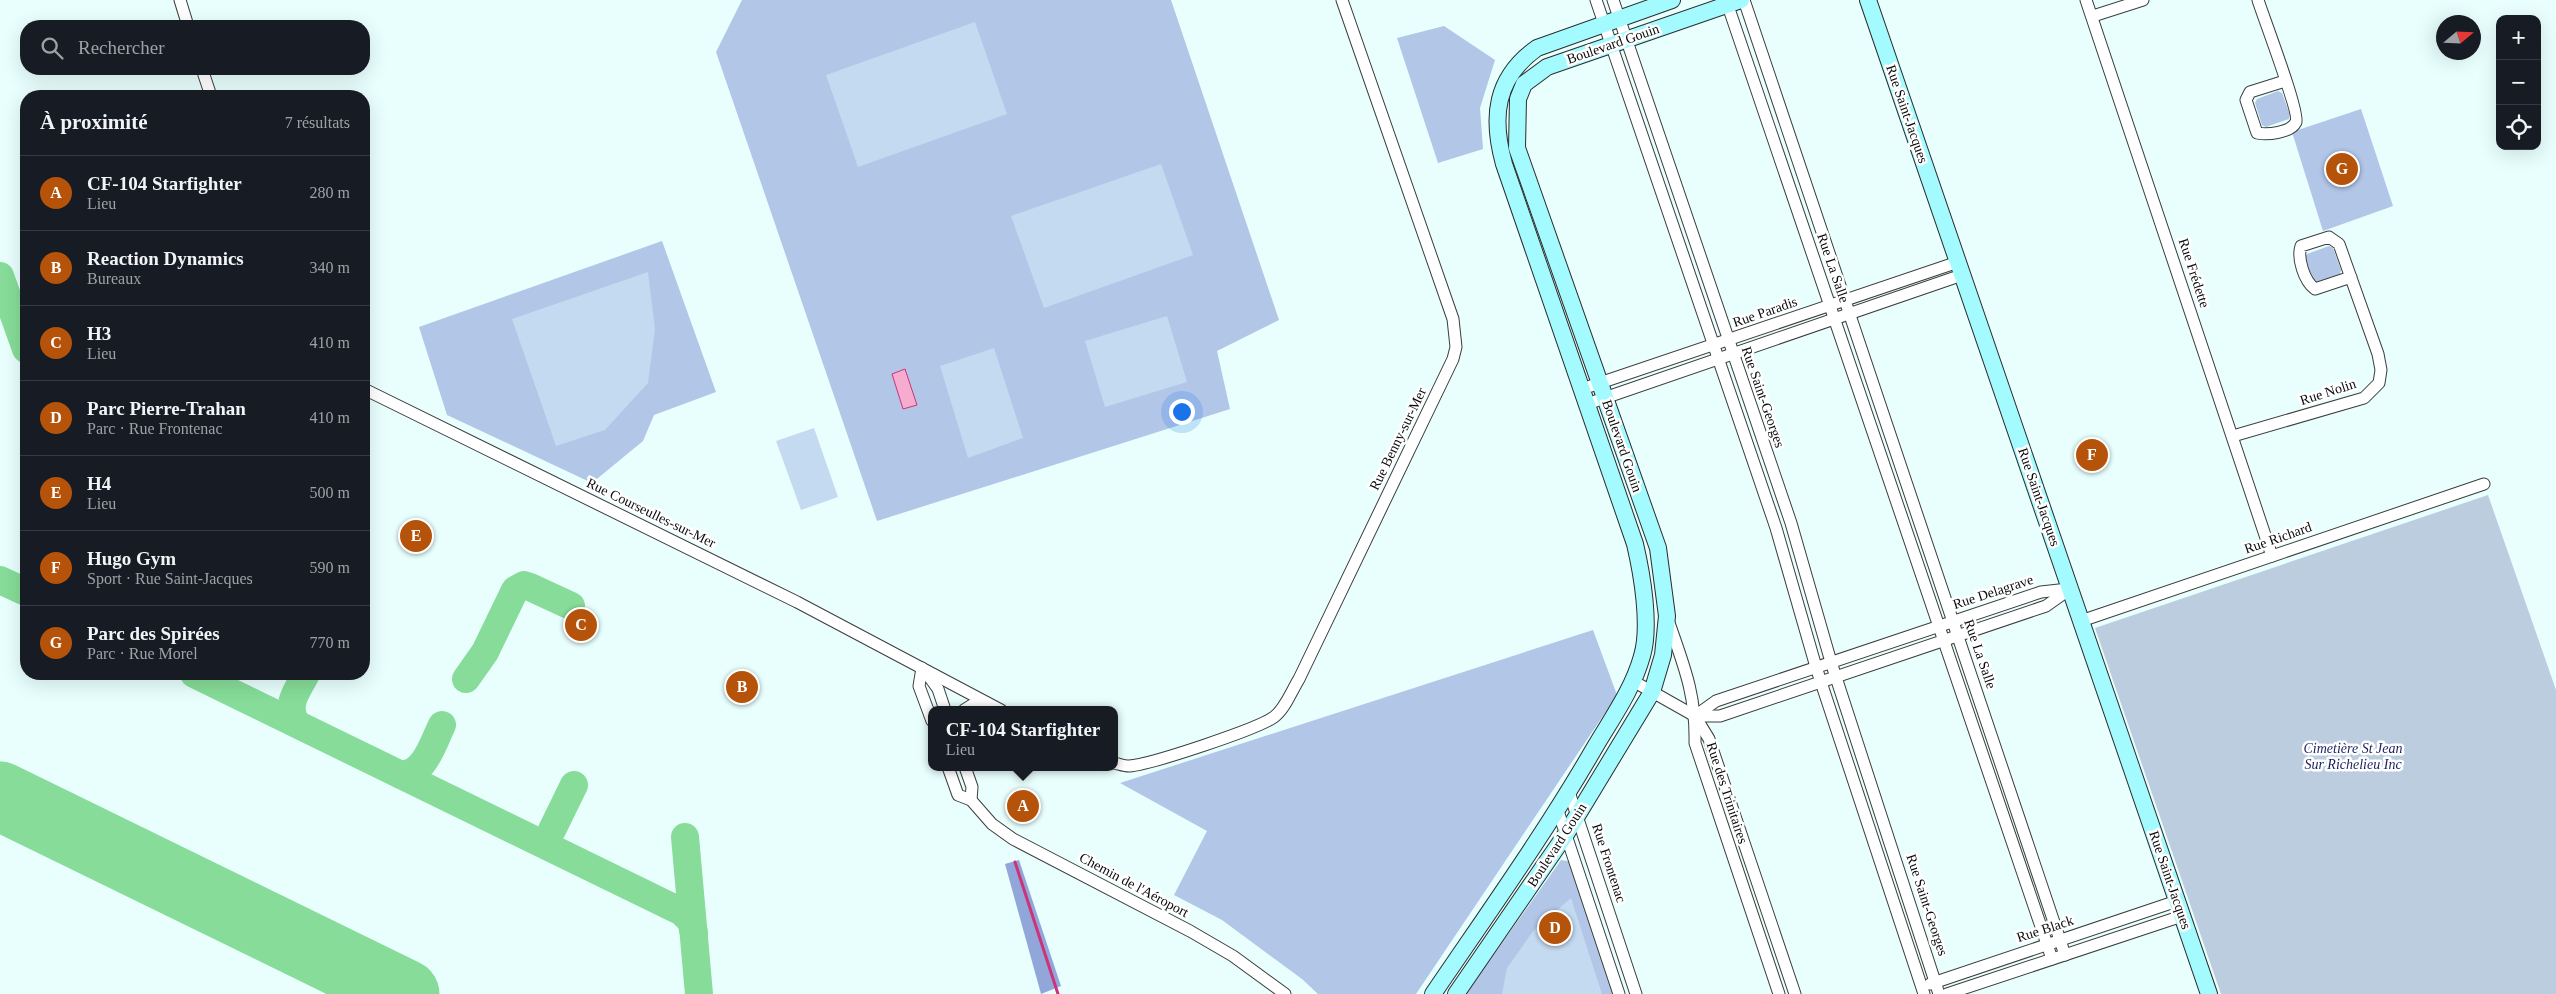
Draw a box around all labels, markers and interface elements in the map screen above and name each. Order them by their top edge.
north arrow [2436,15,2481,60]
map controls [2496,15,2541,150]
button: + [2496,15,2541,60]
search box [20,20,370,75]
street label: Boulevard Gouin [1565,21,1661,67]
icon: search [38,34,66,62]
text: Rechercher [78,37,165,58]
button: − [2496,60,2541,105]
street label: Rue Saint-Jacques [1883,63,1931,165]
button: locate [2496,105,2541,150]
text: À proximité [40,110,148,134]
text: 7 résultats [285,114,350,131]
pin: G [2326,150,2358,188]
text: CF-104 Starfighter [87,173,242,194]
text: A [50,184,62,201]
text: 280 m [310,184,350,201]
text: Lieu [87,195,116,212]
street label: Rue La Salle [1814,231,1852,305]
street label: Rue Frédette [2176,236,2212,310]
text: Reaction Dynamics [87,248,244,269]
text: B [51,259,61,276]
text: 340 m [310,259,350,276]
text: Bureaux [87,270,141,287]
street label: Rue Paradis [1731,294,1799,330]
text: H3 [87,323,111,344]
text: C [50,334,62,351]
text: 410 m [310,334,350,351]
street label: Rue Saint-Georges [1739,344,1787,450]
text: Lieu [87,345,116,362]
street label: Rue Nolin [2298,376,2358,408]
street label: Rue Benny-sur-Mer [1367,385,1429,493]
text: Parc Pierre-Trahan [87,398,246,419]
street label: Boulevard Gouin [1599,398,1645,494]
your location [1169,399,1195,425]
text: D [50,409,62,426]
text: 410 m [310,409,350,426]
text: Parc · Rue Frontenac [87,420,223,437]
pin: F [2076,436,2108,474]
street label: Rue Saint-Jacques [2015,446,2063,548]
text: H4 [87,473,111,494]
street label: Rue Courseulles-sur-Mer [584,475,718,551]
text: E [51,484,61,501]
text: 500 m [310,484,350,501]
text: Lieu [87,495,116,512]
pin: E [400,517,432,555]
street label: Rue Richard [2242,519,2314,557]
text: Hugo Gym [87,548,176,569]
text: F [51,559,61,576]
text: 590 m [310,559,350,576]
text: Sport · Rue Saint-Jacques [87,570,253,587]
street label: Rue Delagrave [1951,572,2035,612]
pin: C [565,606,597,644]
street label: Rue La Salle [1961,617,1999,691]
text: Parc des Spirées [87,623,220,644]
text: G [50,634,62,651]
text: 770 m [310,634,350,651]
text: Parc · Rue Morel [87,645,198,662]
pin: B [726,668,758,706]
popup [928,706,1118,771]
text: CF-104 Starfighter [946,719,1100,740]
street label: Rue des Trinitaires [1704,740,1750,846]
text: Lieu [946,741,975,758]
park label: Cimetière St Jean Sur Richelieu Inc [2303,741,2403,772]
pin: A [1007,787,1039,825]
street label: Boulevard Gouin [1524,800,1590,890]
street label: Rue Frontenac [1589,822,1629,904]
street label: Rue Saint-Jacques [2146,829,2194,931]
street label: Chemin de l'Aéroport [1077,850,1191,920]
street label: Rue Saint-Georges [1904,852,1950,958]
pin: D [1539,909,1571,947]
street label: Rue Black [2015,913,2075,945]

